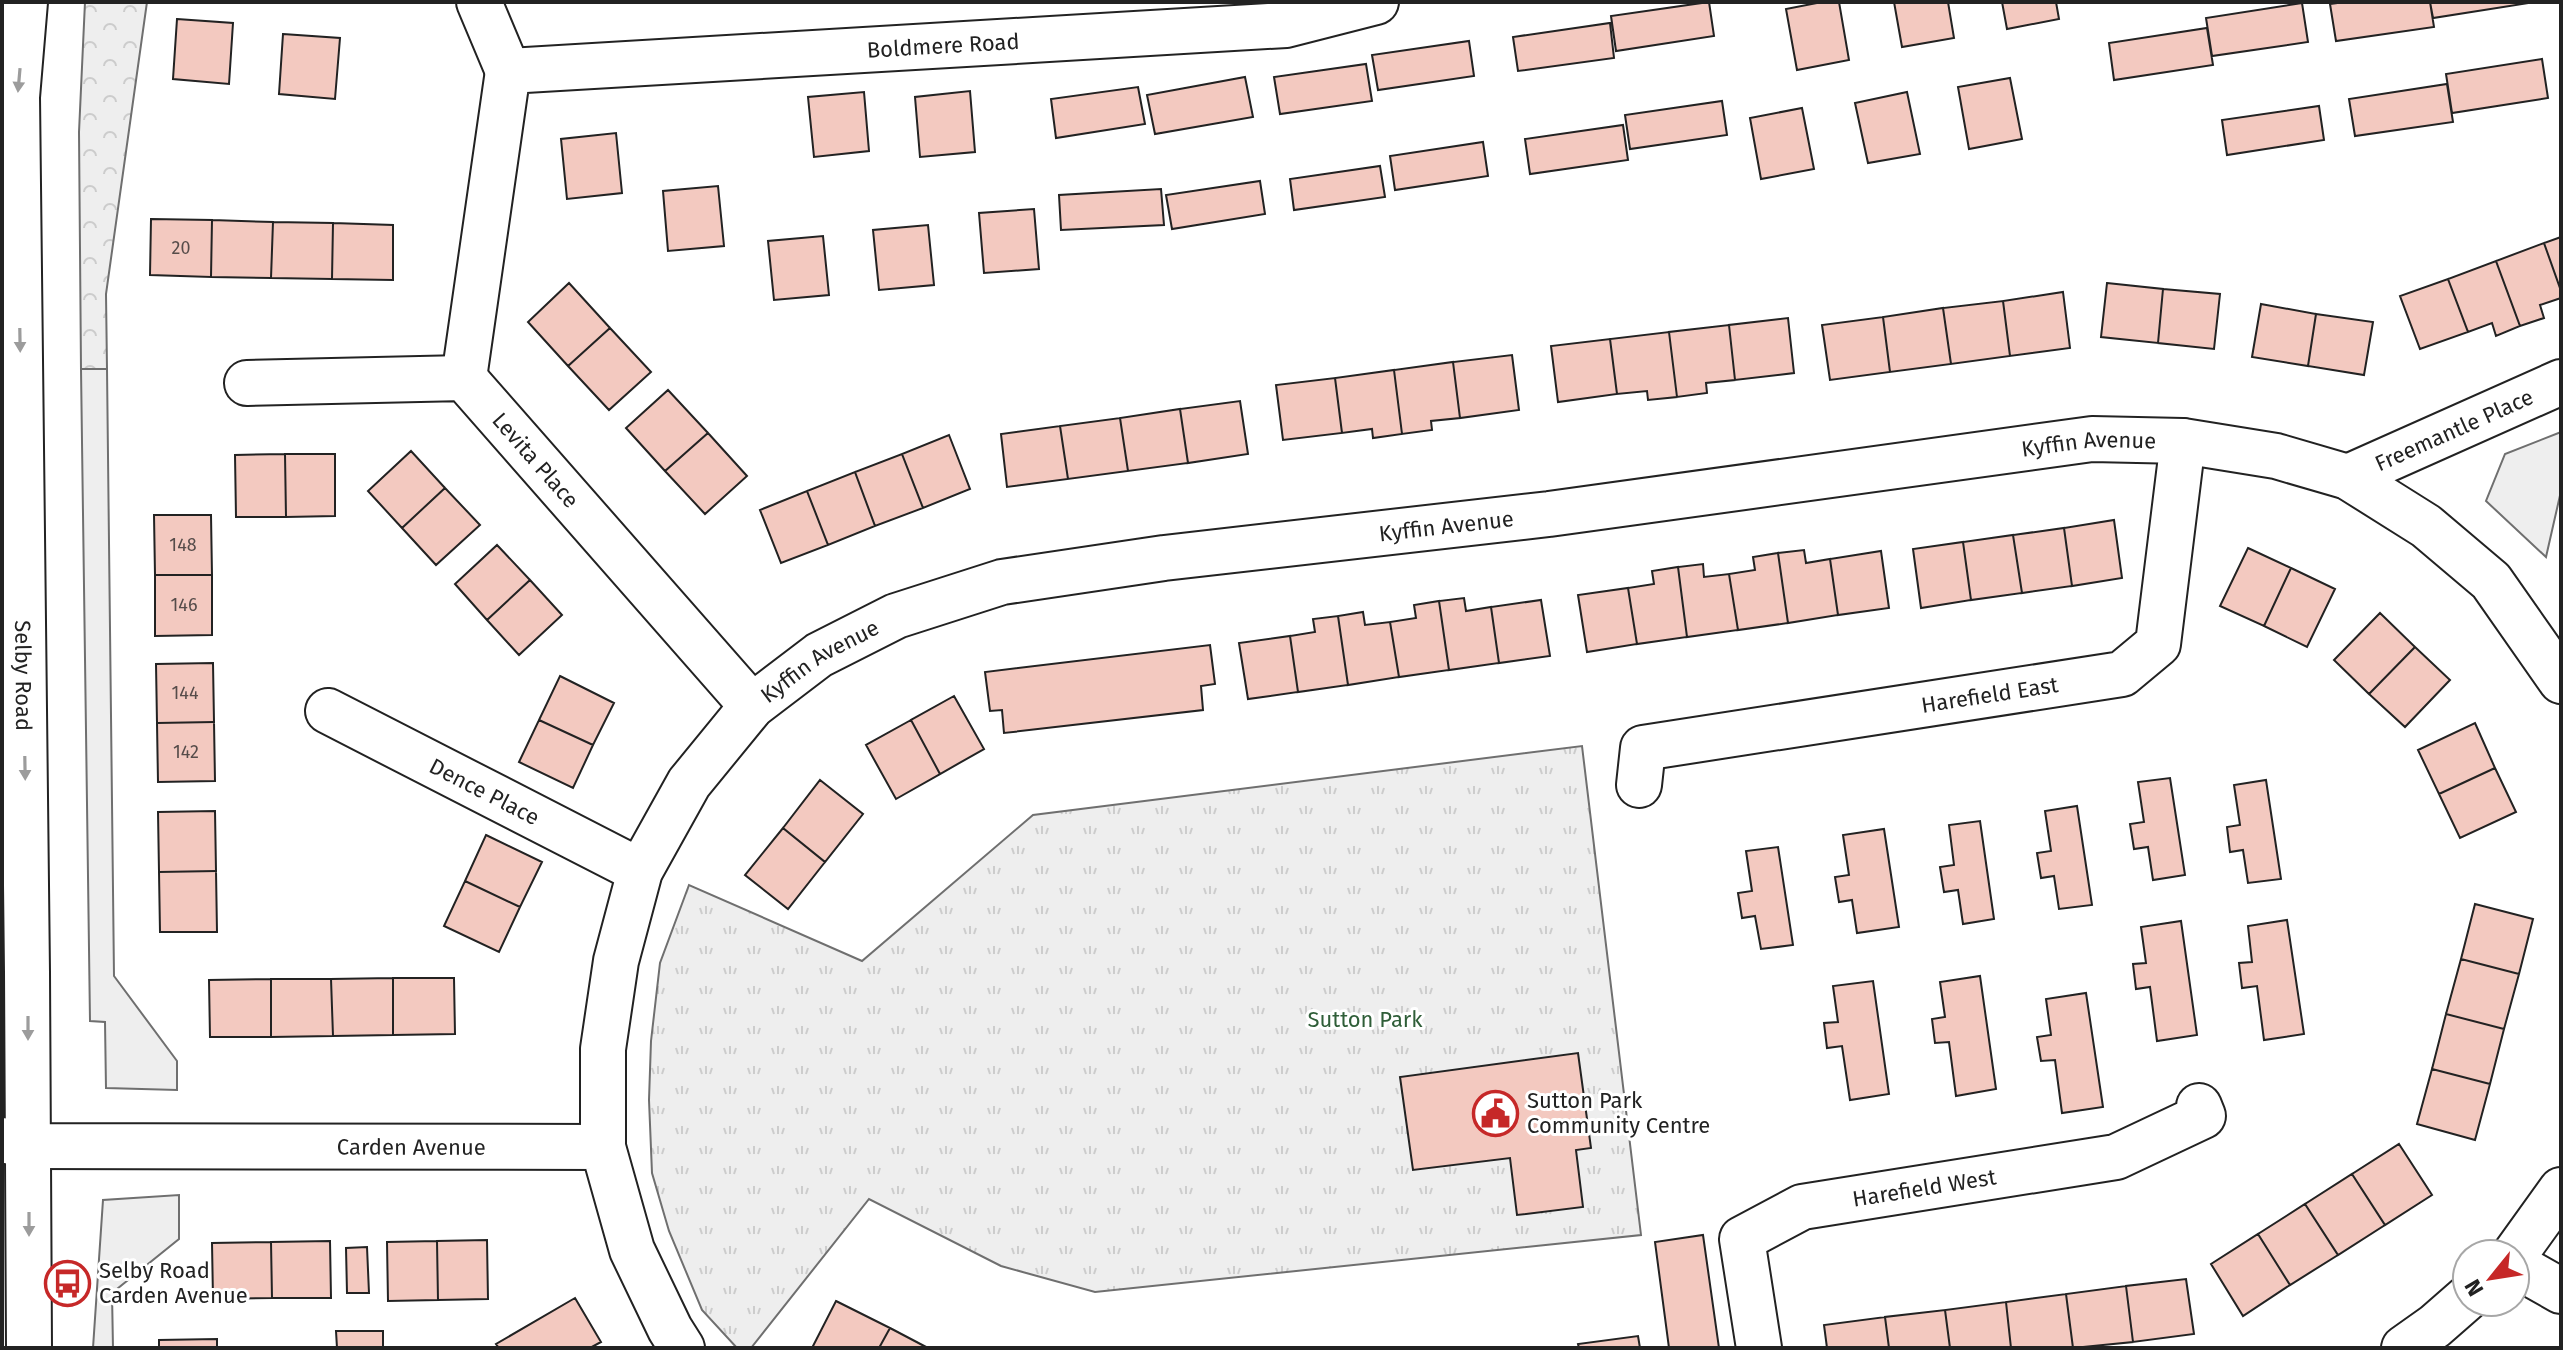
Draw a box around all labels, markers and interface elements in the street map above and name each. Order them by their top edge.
street label: Boldmere Road [866,28,1020,64]
one-way arrow [12,68,25,93]
house number: 20 [172,237,190,259]
one-way arrow [14,328,26,353]
street label: Freemantle Place [2371,383,2538,477]
street label: Levita Place [486,407,585,513]
street label: Kyffin Avenue [2020,426,2156,463]
street label: Kyffin Avenue [1377,505,1515,547]
house number: 148 [169,534,197,556]
house number: 146 [171,594,197,616]
street label: Kyffin Avenue [755,614,884,709]
street label: Selby Road [9,620,37,731]
street label: Harefield East [1919,671,2060,719]
house number: 144 [172,682,199,704]
house number: 142 [173,741,199,763]
street label: Dence Place [425,752,544,831]
one-way arrow [19,756,31,781]
park label: Sutton Park [1307,1006,1423,1033]
one-way arrow [22,1016,34,1041]
place label: Sutton Park Community Centre [1527,1087,1710,1139]
public building icon: Sutton Park Community Centre [1472,1089,1520,1137]
street label: Carden Avenue [337,1134,486,1161]
street label: Harefield West [1851,1163,1998,1213]
one-way arrow [23,1212,35,1237]
north arrow [2451,1238,2531,1318]
place label: Selby Road Carden Avenue [99,1257,248,1309]
bus stop icon: Selby Road Carden Avenue [44,1259,92,1307]
text: N [2459,1275,2489,1301]

